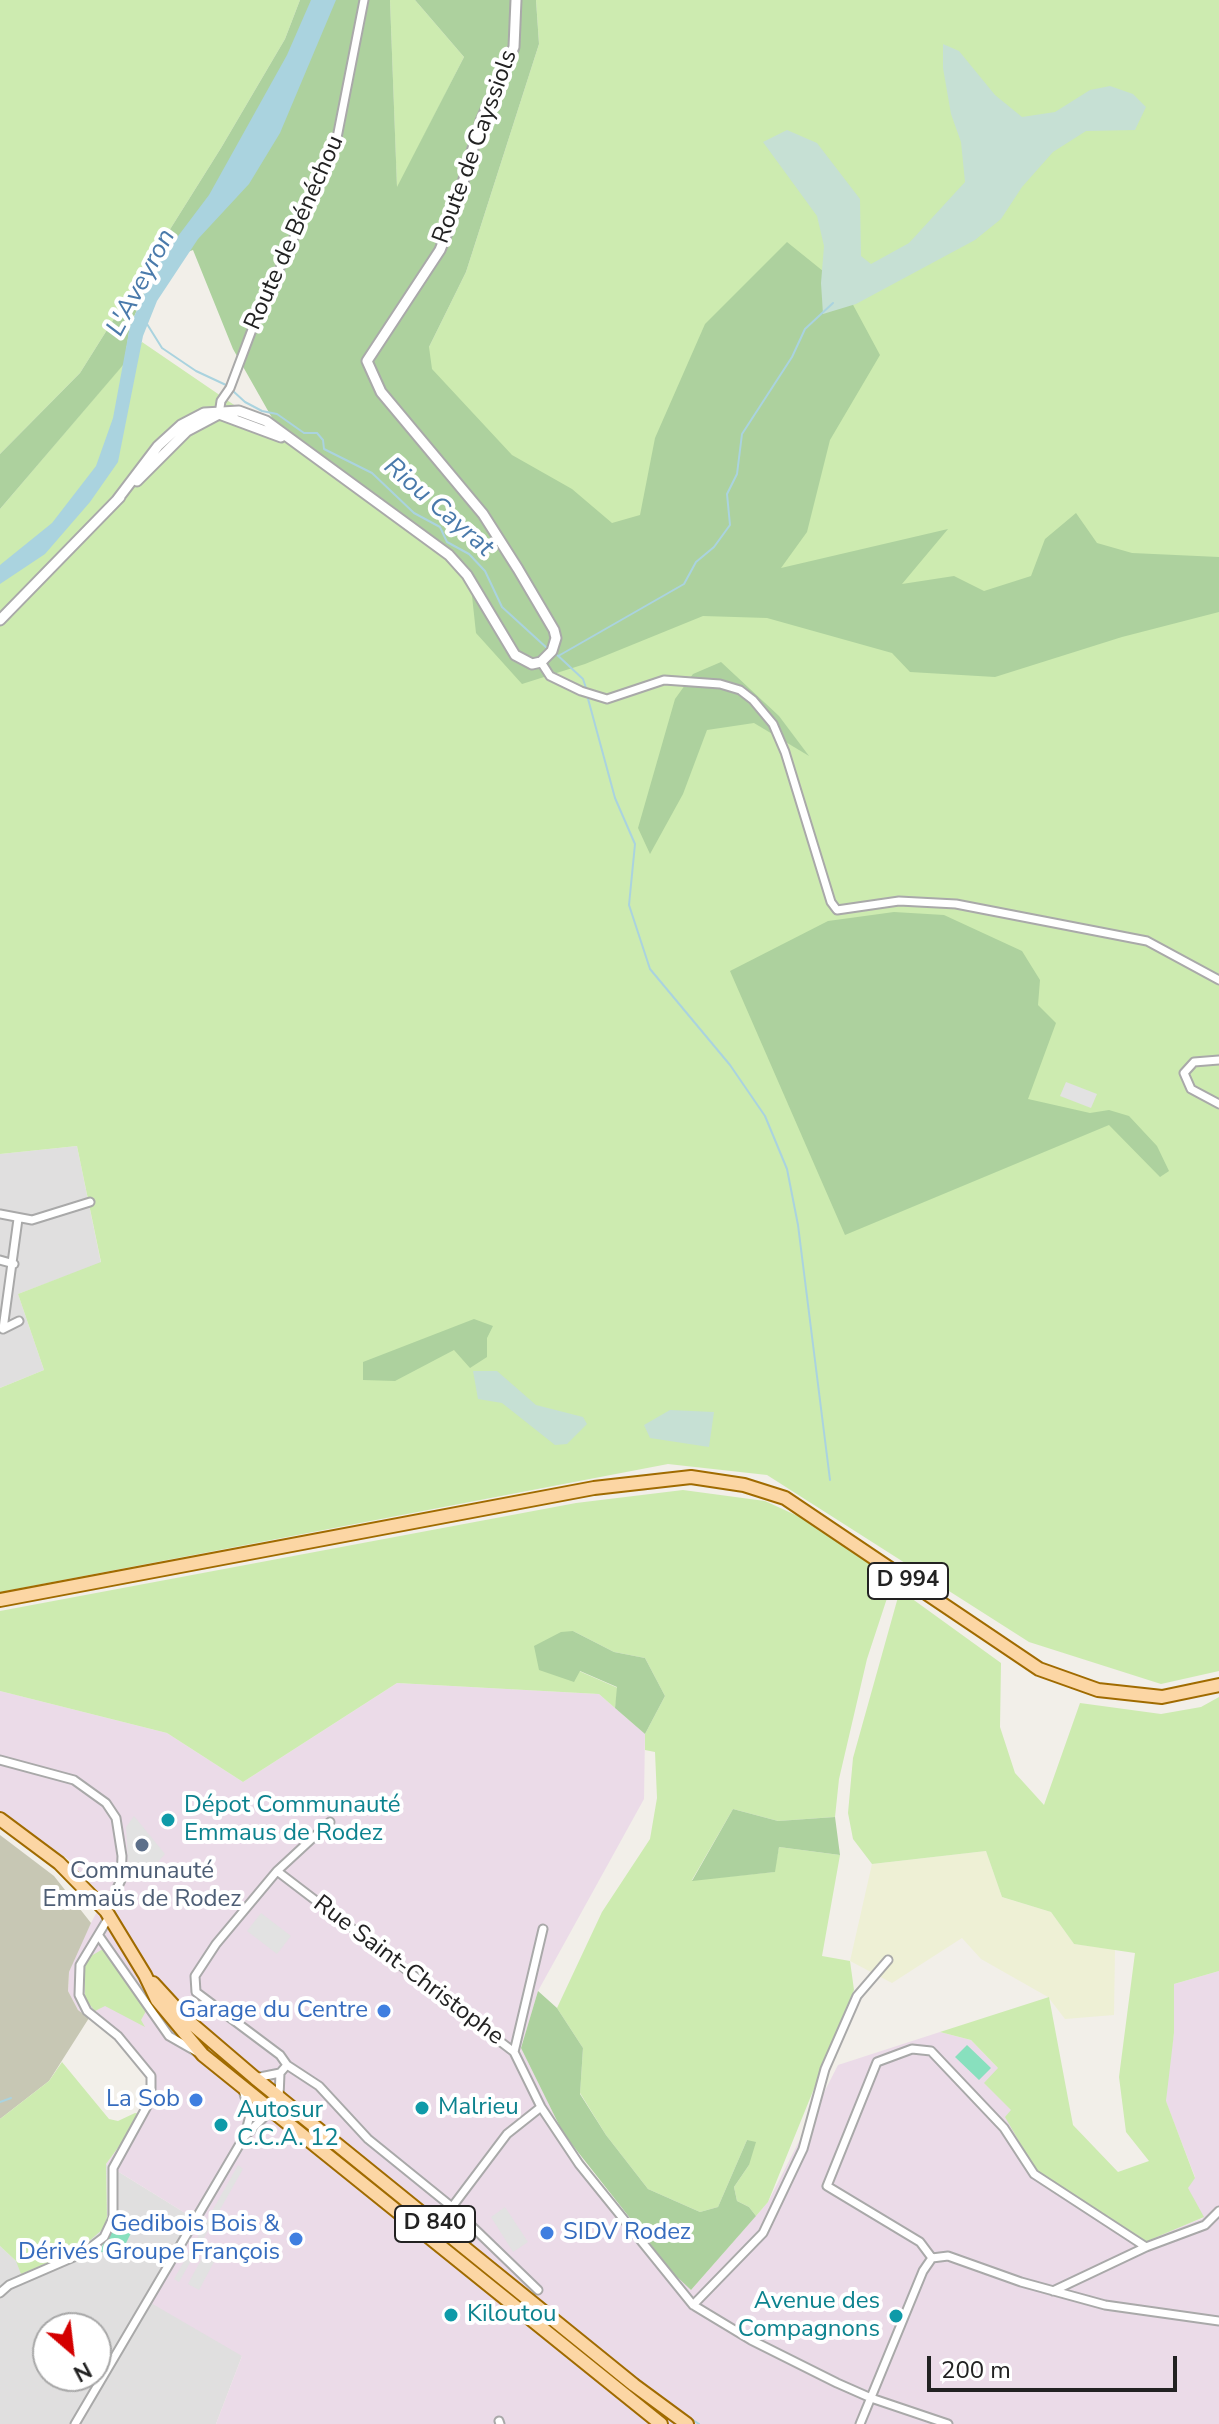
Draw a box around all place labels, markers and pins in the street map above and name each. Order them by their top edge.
place label: Dépot Communauté Emmaus de Rodez [184,1792,400,1848]
marker: Dépot Communauté Emmaus de Rodez [159,1811,177,1829]
marker: Communauté Emmaüs de Rodez [133,1836,151,1854]
place label: Communauté Emmaüs de Rodez [43,1858,241,1914]
place label: Garage du Centre [179,1997,368,2025]
marker: Garage du Centre [375,2002,393,2020]
place label: La Sob [106,2086,180,2114]
marker: La Sob [187,2091,205,2109]
place label: Malrieu [438,2094,519,2122]
place label: Autosur C.C.A. 12 [237,2097,339,2153]
marker: Malrieu [413,2099,431,2117]
marker: Autosur C.C.A. 12 [212,2116,230,2134]
place label: Gedibois Bois & Dérivés Groupe François [18,2211,280,2267]
place label: SIDV Rodez [563,2219,691,2247]
marker: SIDV Rodez [538,2224,556,2242]
marker: Gedibois Bois & Dérivés Groupe François [287,2230,305,2248]
place label: Avenue des Compagnons [738,2288,880,2344]
place label: Kiloutou [467,2301,556,2329]
marker: Kiloutou [442,2306,460,2324]
marker: Avenue des Compagnons [887,2307,905,2325]

